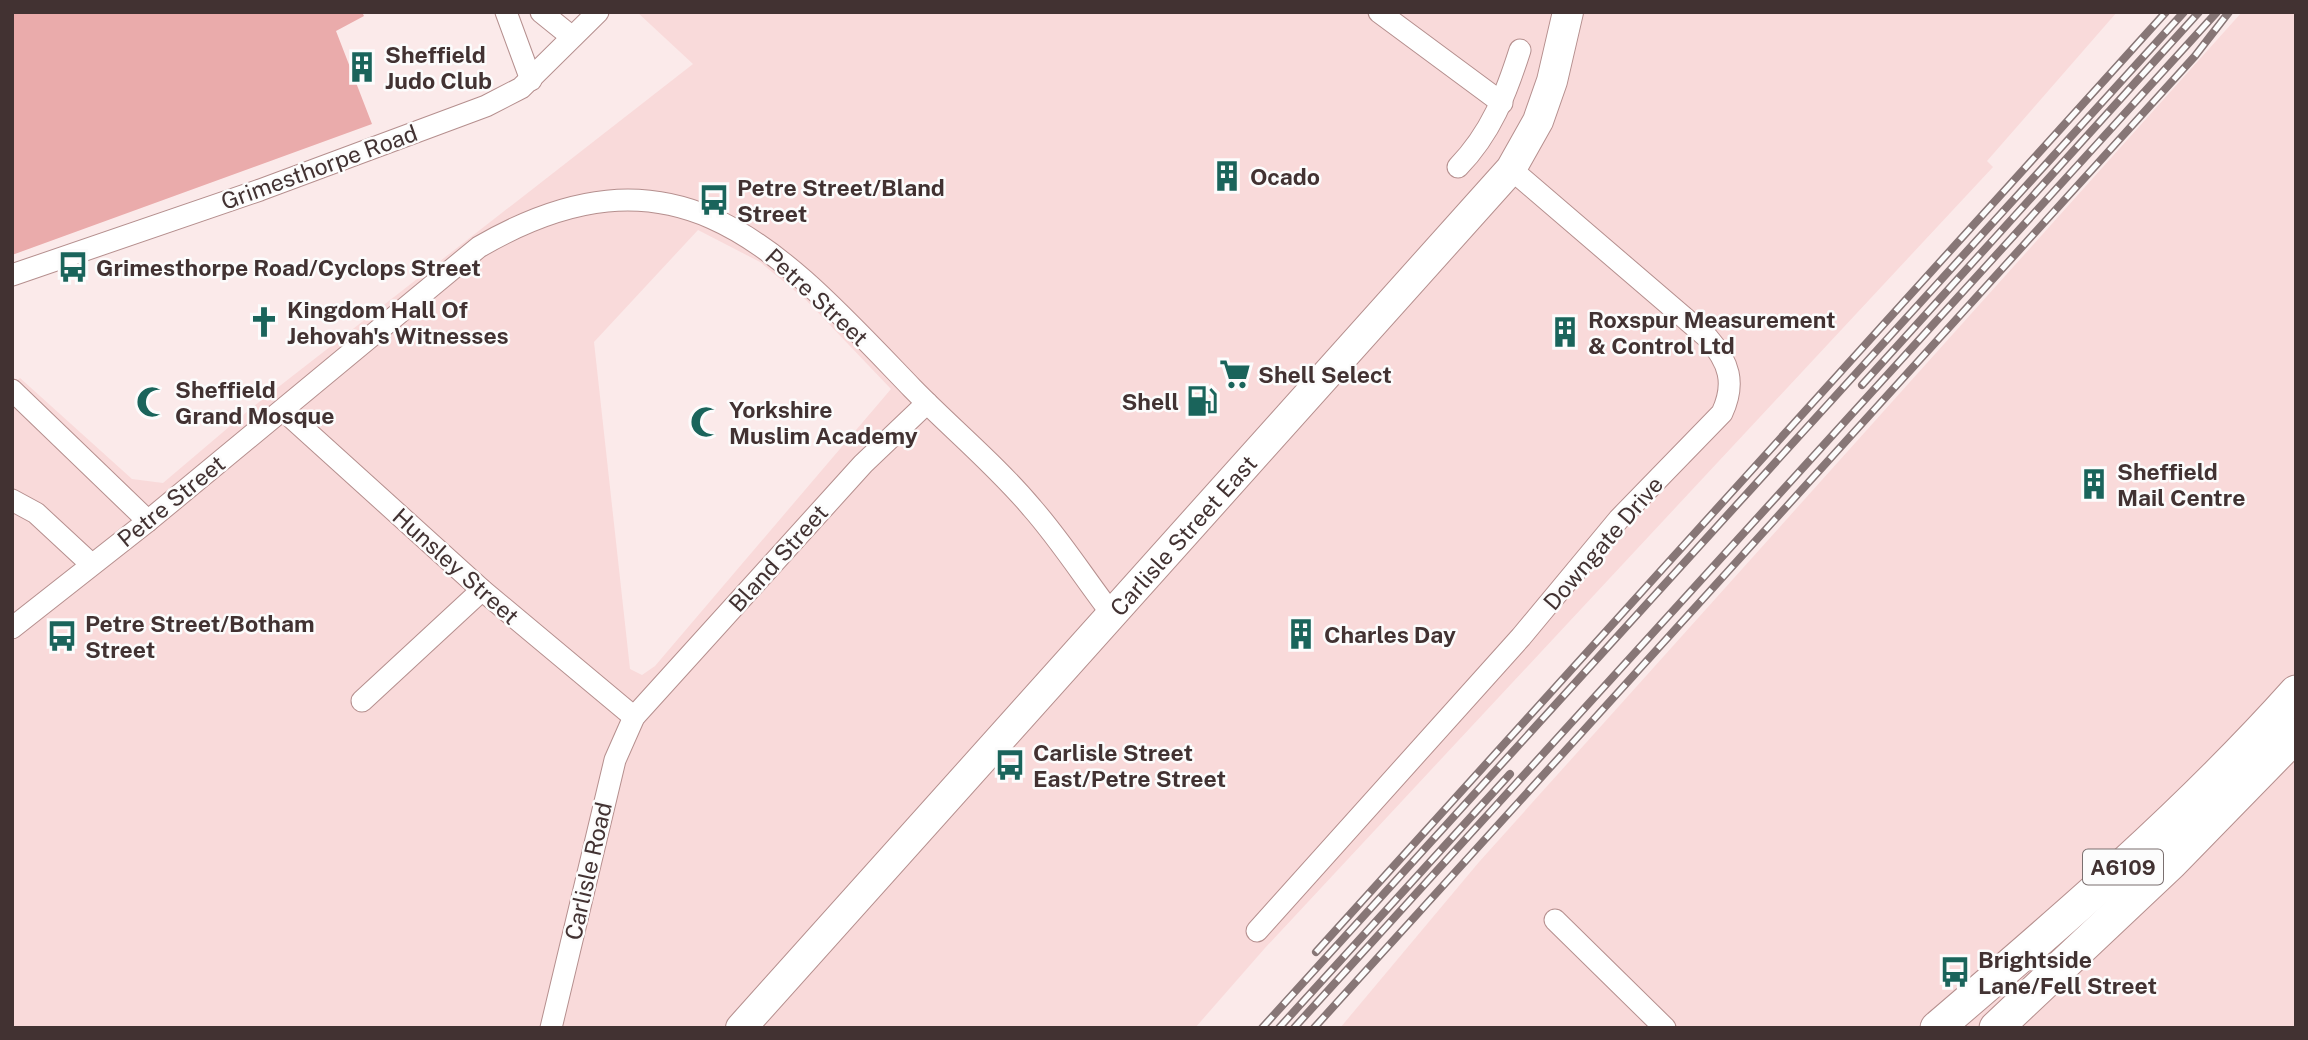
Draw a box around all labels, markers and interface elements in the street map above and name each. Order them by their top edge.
place label: Sheffield Judo Club [385,41,492,94]
building icon: Sheffield Judo Club [345,50,379,84]
street label: Grimesthorpe Road [217,119,421,215]
building icon: Ocado [1210,159,1244,193]
place label: Ocado [1250,163,1320,190]
place label: Petre Street/Bland Street [737,174,945,227]
bus stop icon: Petre Street/Bland Street [697,183,731,217]
street label: Petre Street [760,243,874,351]
bus stop icon: Grimesthorpe Road/Cyclops Street [56,250,90,284]
place label: Grimesthorpe Road/Cyclops Street [96,254,481,281]
place label: Kingdom Hall Of Jehovah's Witnesses [287,296,509,349]
church icon: Kingdom Hall Of Jehovah's Witnesses [247,305,281,339]
place label: Roxspur Measurement & Control Ltd [1588,306,1836,359]
building icon: Roxspur Measurement & Control Ltd [1548,315,1582,349]
supermarket icon: Shell Select [1218,357,1252,391]
place label: Shell Select [1258,361,1392,388]
place label: Sheffield Grand Mosque [175,376,335,429]
fuel station icon: Shell [1185,384,1219,418]
mosque icon: Sheffield Grand Mosque [135,385,169,419]
place label: Shell [1121,388,1179,415]
place label: Yorkshire Muslim Academy [729,396,918,449]
mosque icon: Yorkshire Muslim Academy [689,405,723,439]
street label: Petre Street [112,449,230,553]
street label: Carlisle Street East [1104,449,1262,621]
place label: Sheffield Mail Centre [2117,458,2245,511]
building icon: Sheffield Mail Centre [2077,467,2111,501]
street label: Downgate Drive [1538,471,1668,615]
street label: Bland Street [723,499,833,617]
street label: Hunsley Street [387,502,525,630]
place label: Petre Street/Botham Street [85,610,315,663]
building icon: Charles Day [1284,617,1318,651]
bus stop icon: Petre Street/Botham Street [45,619,79,653]
place label: Charles Day [1324,621,1456,648]
place label: Carlisle Street East/Petre Street [1033,739,1226,792]
bus stop icon: Carlisle Street East/Petre Street [993,748,1027,782]
street label: Carlisle Road [559,799,617,943]
road number: A6109 [2083,850,2163,884]
place label: Brightside Lane/Fell Street [1978,946,2157,999]
bus stop icon: Brightside Lane/Fell Street [1938,955,1972,989]

